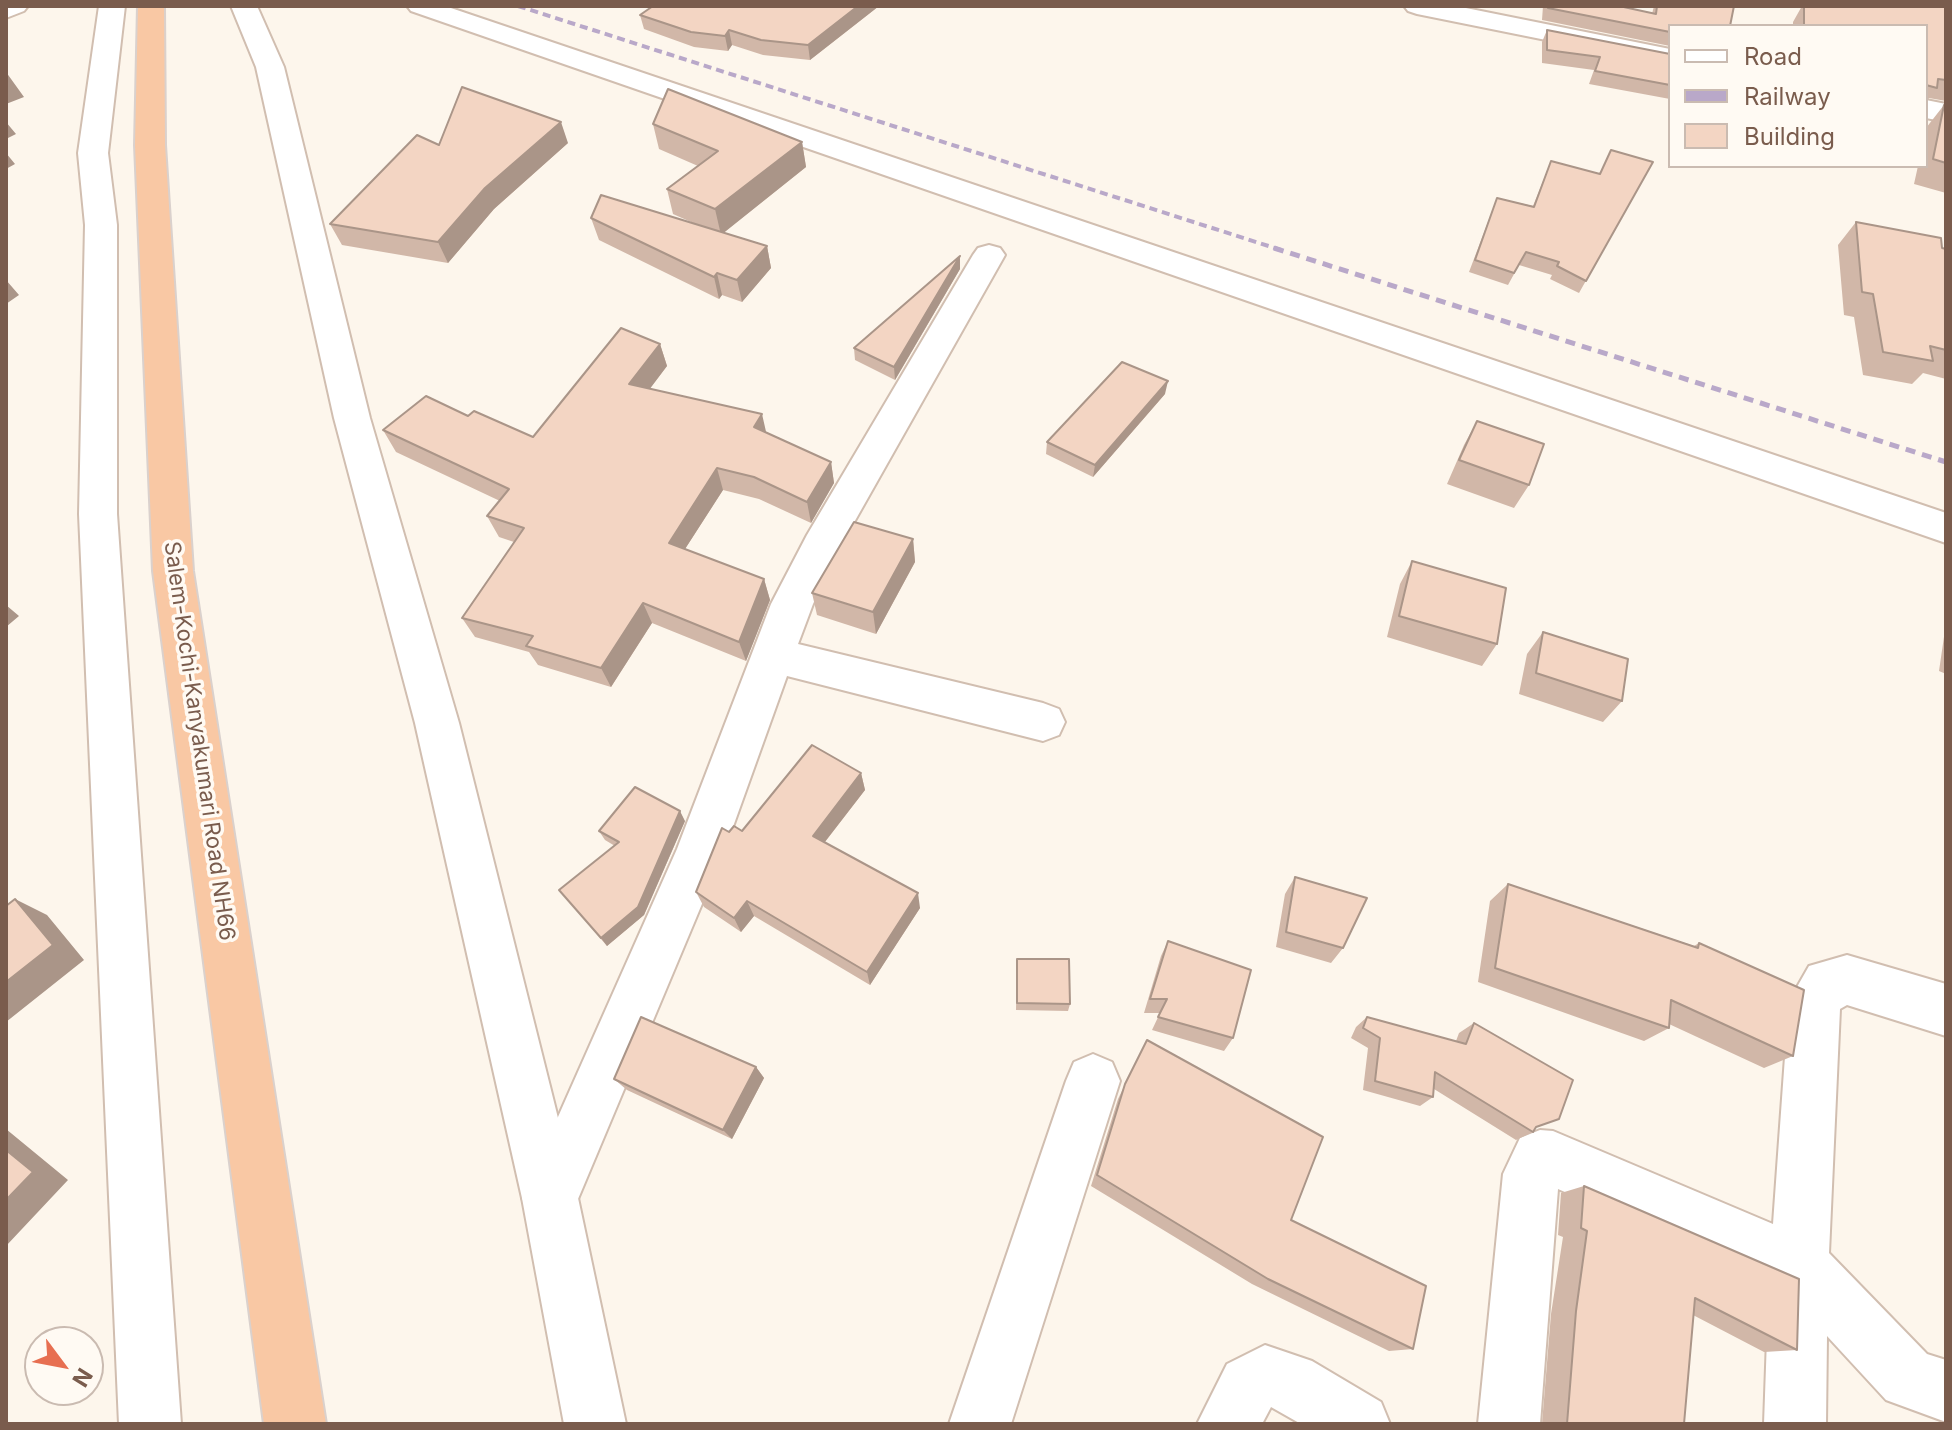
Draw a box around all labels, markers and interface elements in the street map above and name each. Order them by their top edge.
legend [1668,24,1928,168]
text: Road [1744,42,1802,71]
text: Railway [1744,82,1831,111]
text: Building [1744,122,1835,151]
street label: Salem-Kochi-Kanyakumari Road NH66 [158,540,240,942]
north arrow [24,1326,104,1406]
text: N [67,1364,98,1392]

